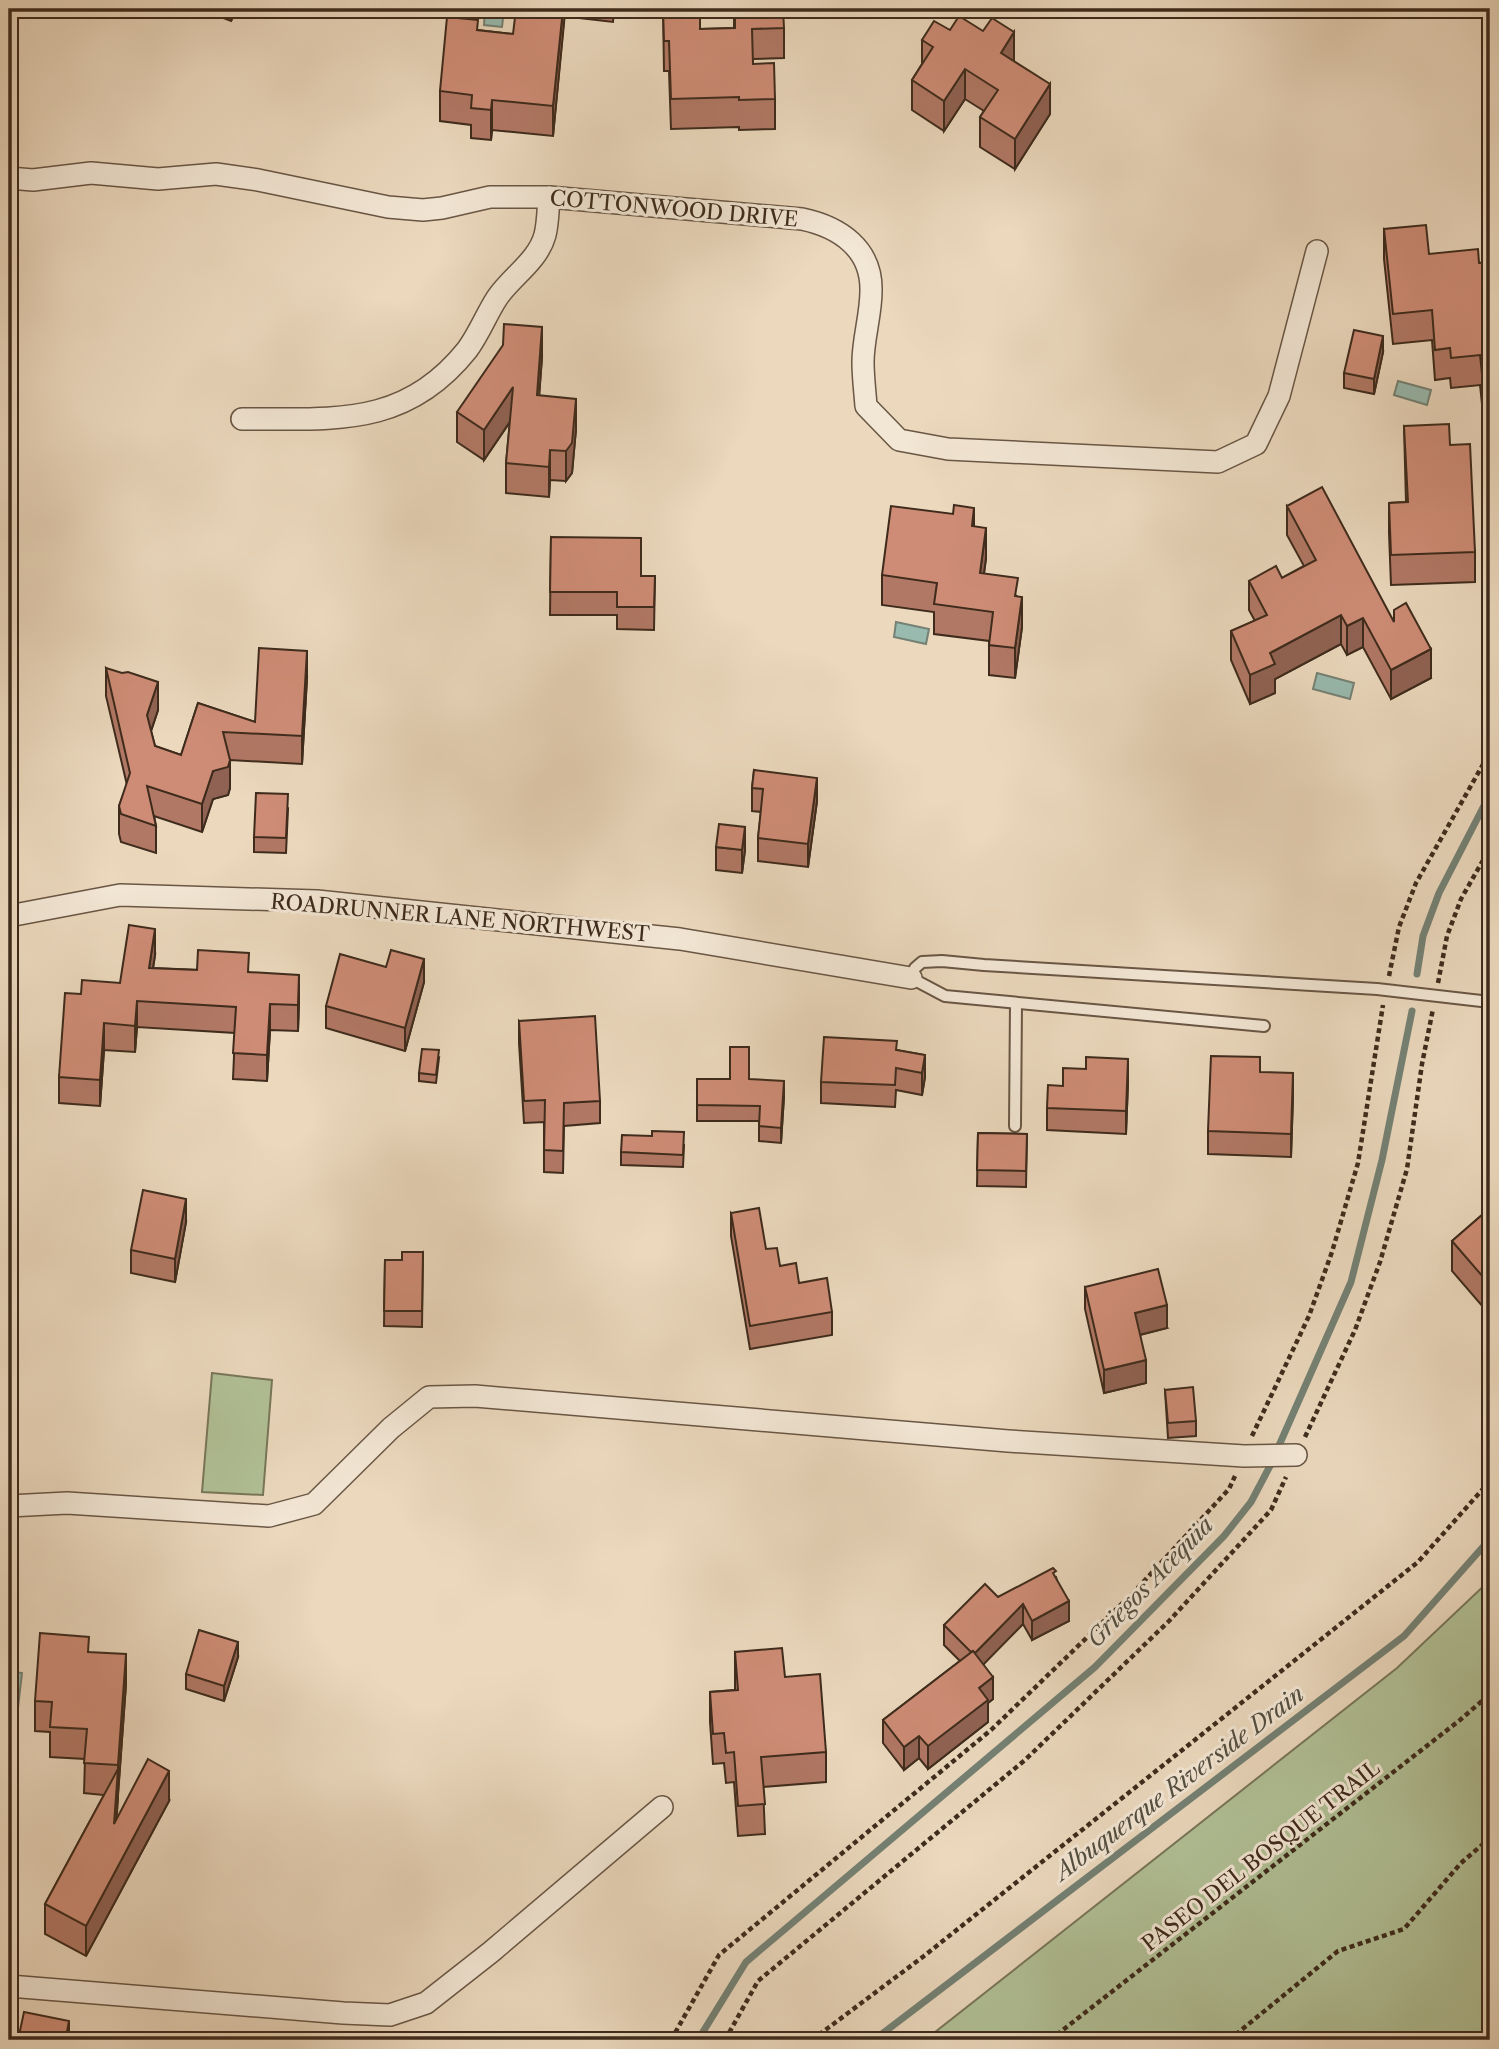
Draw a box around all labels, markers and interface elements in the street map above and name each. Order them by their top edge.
street label: COTTONWOOD DRIVE [549,185,799,232]
street label: ROADRUNNER LANE NORTHWEST [269,888,651,947]
water label: Griegos Acequia [1081,1511,1219,1653]
water label: Albuquerque Riverside Drain [1046,1680,1309,1888]
street label: PASEO DEL BOSQUE TRAIL [1137,1755,1385,1956]

